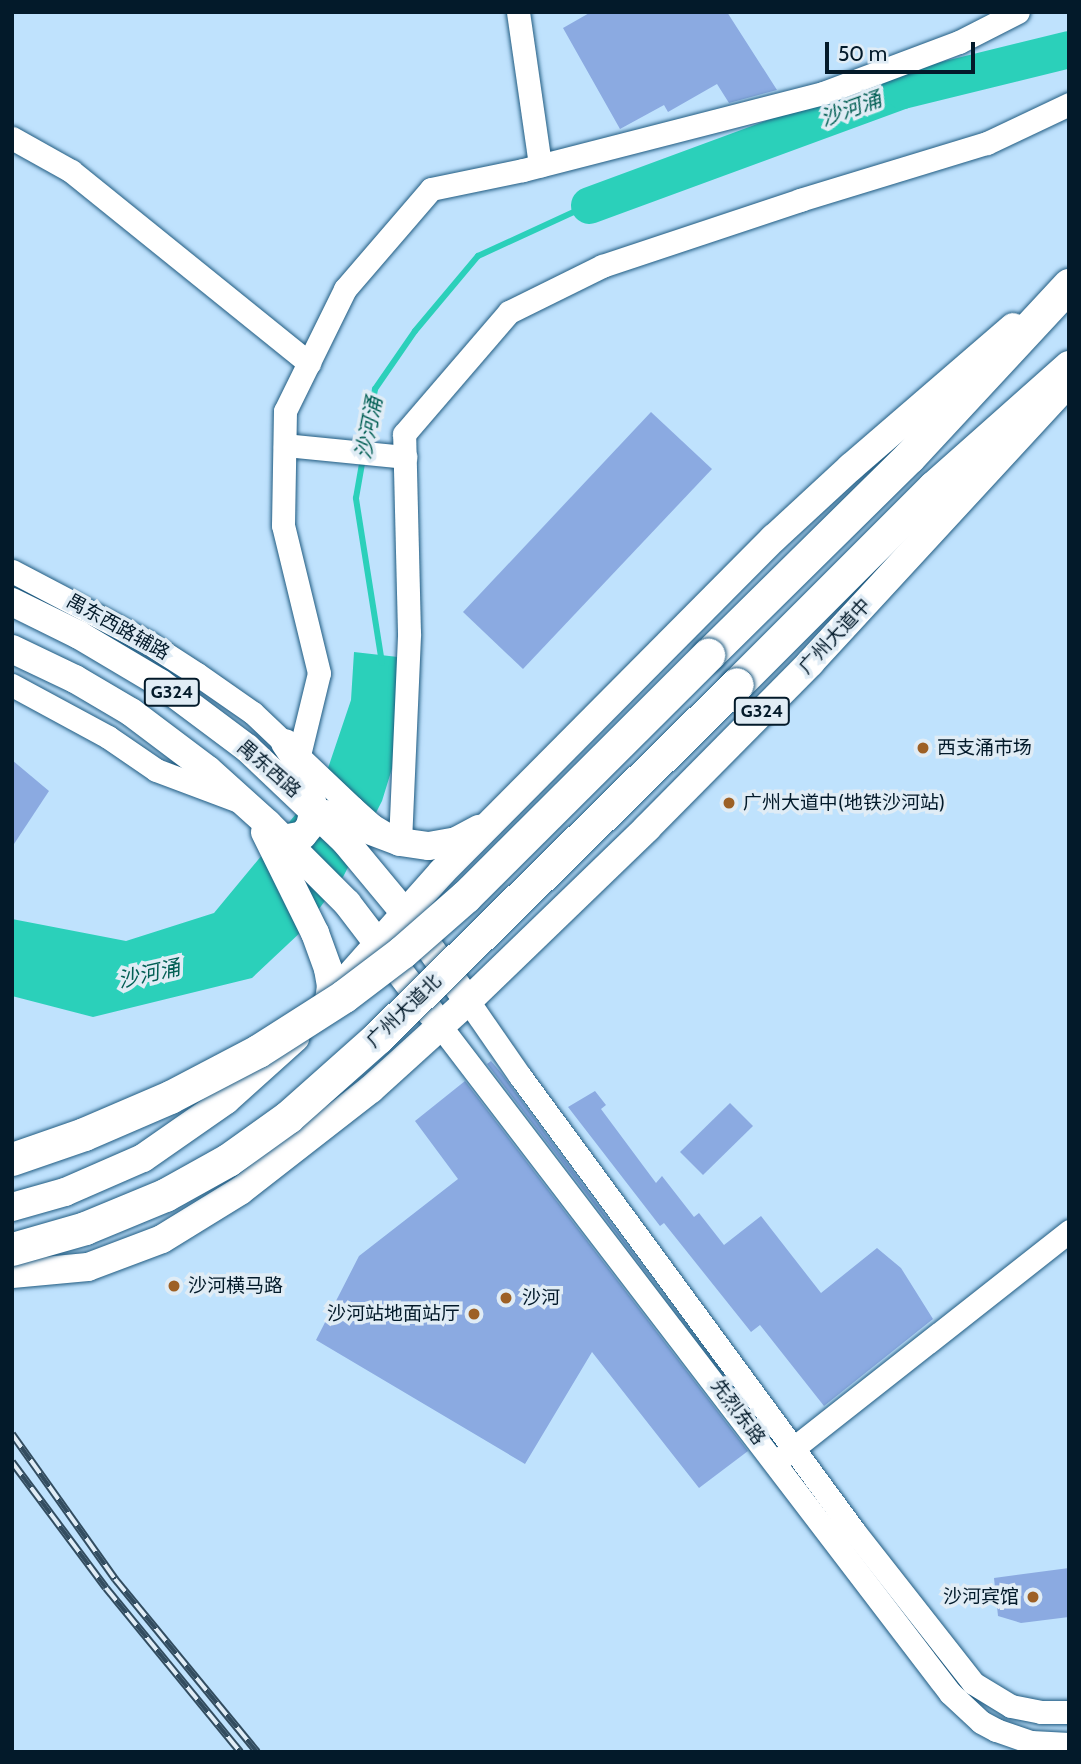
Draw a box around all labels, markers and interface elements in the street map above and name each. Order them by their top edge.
scale bar [829,28,979,72]
text: 50 m [838,41,887,66]
water label: 沙河涌 [817,86,885,132]
water label: 沙河涌 [351,395,387,461]
street label: 禺东西路辅路 [63,589,173,665]
street label: 广州大道中 [794,593,876,679]
road number: G324 [142,678,202,706]
road number: G324 [732,696,792,726]
street label: 禺东西路 [233,735,305,803]
place label: 西支涌市场 [937,737,1032,759]
marker: 西支涌市场 [915,740,931,756]
place label: 广州大道中(地铁沙河站) [743,792,945,814]
marker: 广州大道中(地铁沙河站) [721,795,737,811]
water label: 沙河涌 [115,955,183,993]
street label: 广州大道北 [362,970,446,1052]
place label: 沙河横马路 [188,1275,283,1297]
marker: 沙河横马路 [166,1278,182,1294]
place label: 沙河 [522,1287,560,1309]
marker: 沙河 [496,1288,516,1308]
place label: 沙河站地面站厅 [327,1303,460,1325]
marker: 沙河站地面站厅 [466,1306,482,1322]
street label: 先烈东路 [706,1375,770,1449]
place label: 沙河宾馆 [943,1586,1019,1608]
marker: 沙河宾馆 [1025,1589,1041,1605]

